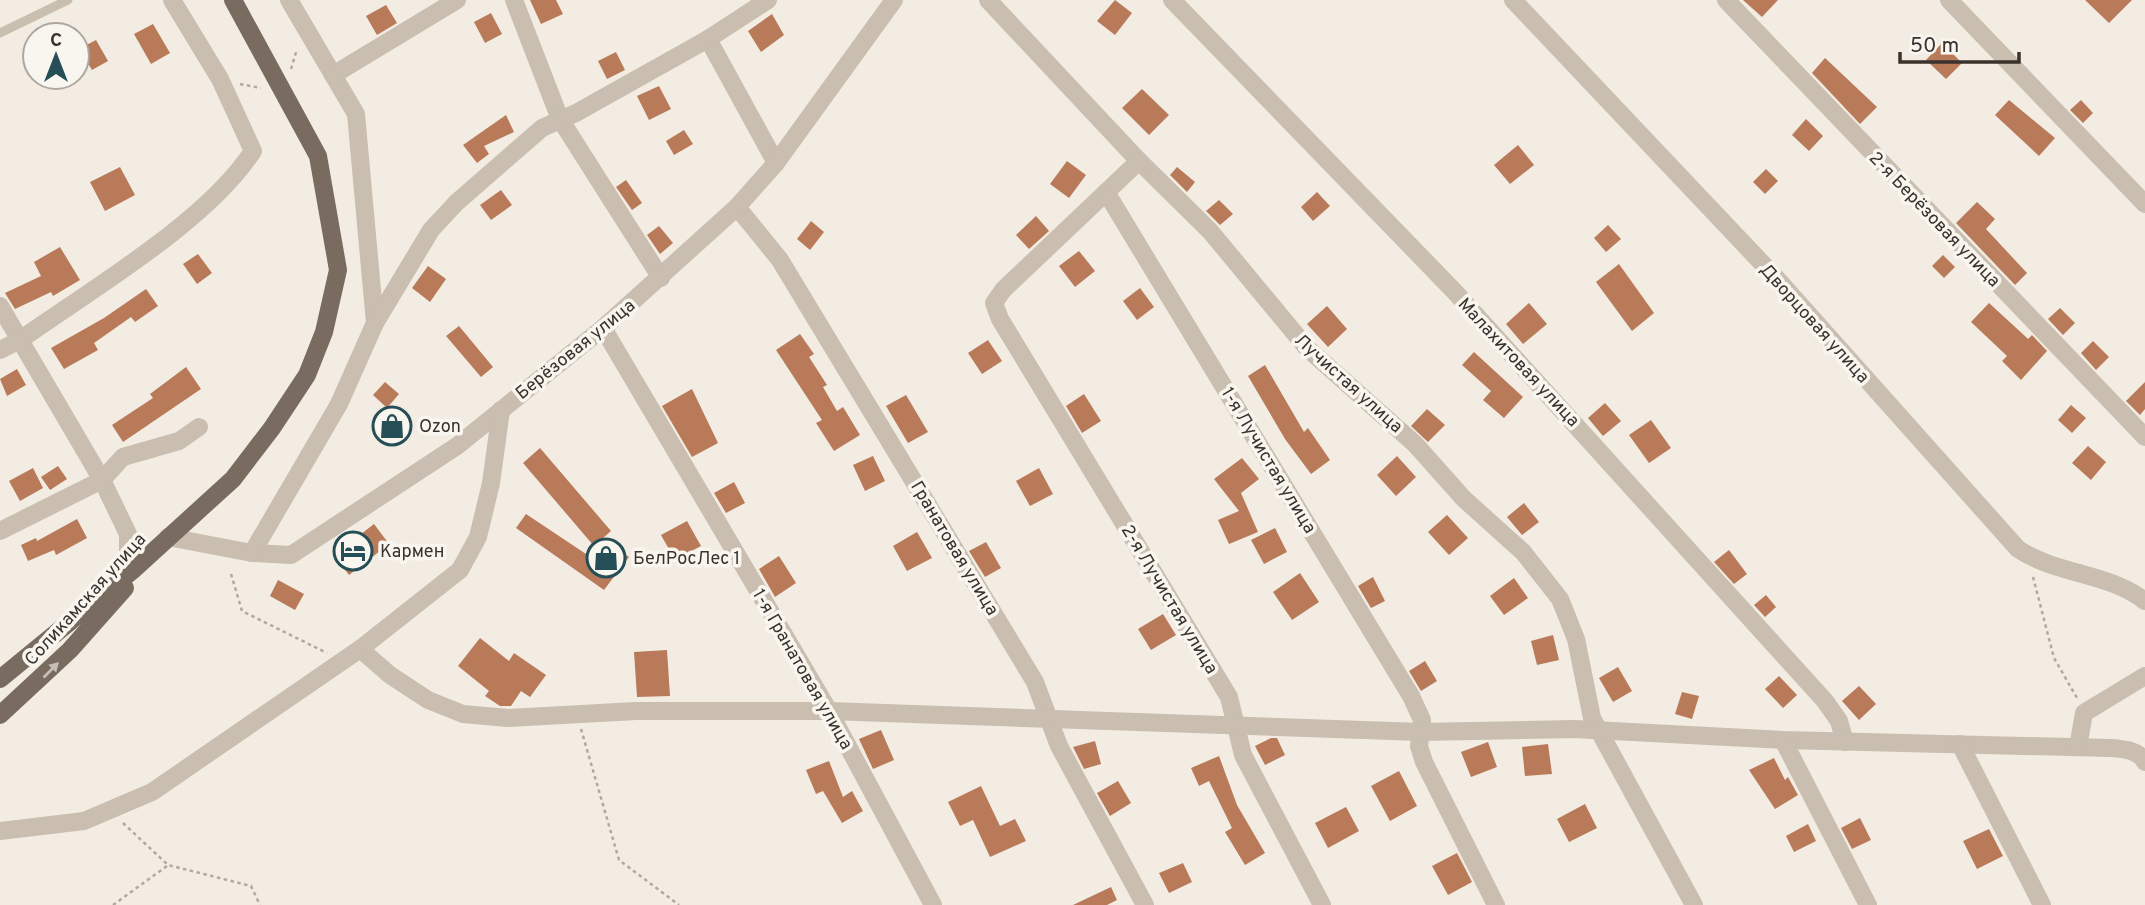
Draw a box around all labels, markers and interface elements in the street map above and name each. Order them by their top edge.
north arrow [21,21,91,91]
scale bar [1900,21,2019,65]
text: С [50,29,62,53]
text: 50 m [1910,33,1959,60]
street label: 2-я Берёзовая улица [1863,147,2005,293]
street label: Дворцовая улица [1754,259,1874,389]
street label: Малахитовая улица [1452,294,1584,432]
street label: Берёзовая улица [511,295,641,406]
street label: Лучистая улица [1289,329,1407,439]
street label: 1-я Лучистая улица [1215,383,1321,538]
shop icon: Ozon [371,405,413,447]
place label: Ozon [419,416,461,439]
street label: Гранатовая улица [904,477,1003,620]
street label: 2-я Лучистая улица [1115,521,1222,679]
street label: Соликамская улица [20,529,152,671]
hotel icon: Кармен [332,530,374,572]
shop icon: БелРосЛес 1 [585,537,627,579]
place label: Кармен [380,541,444,564]
place label: БелРосЛес 1 [633,548,740,571]
street label: 1-я Гранатовая улица [746,585,857,754]
one-way arrow [42,662,59,678]

